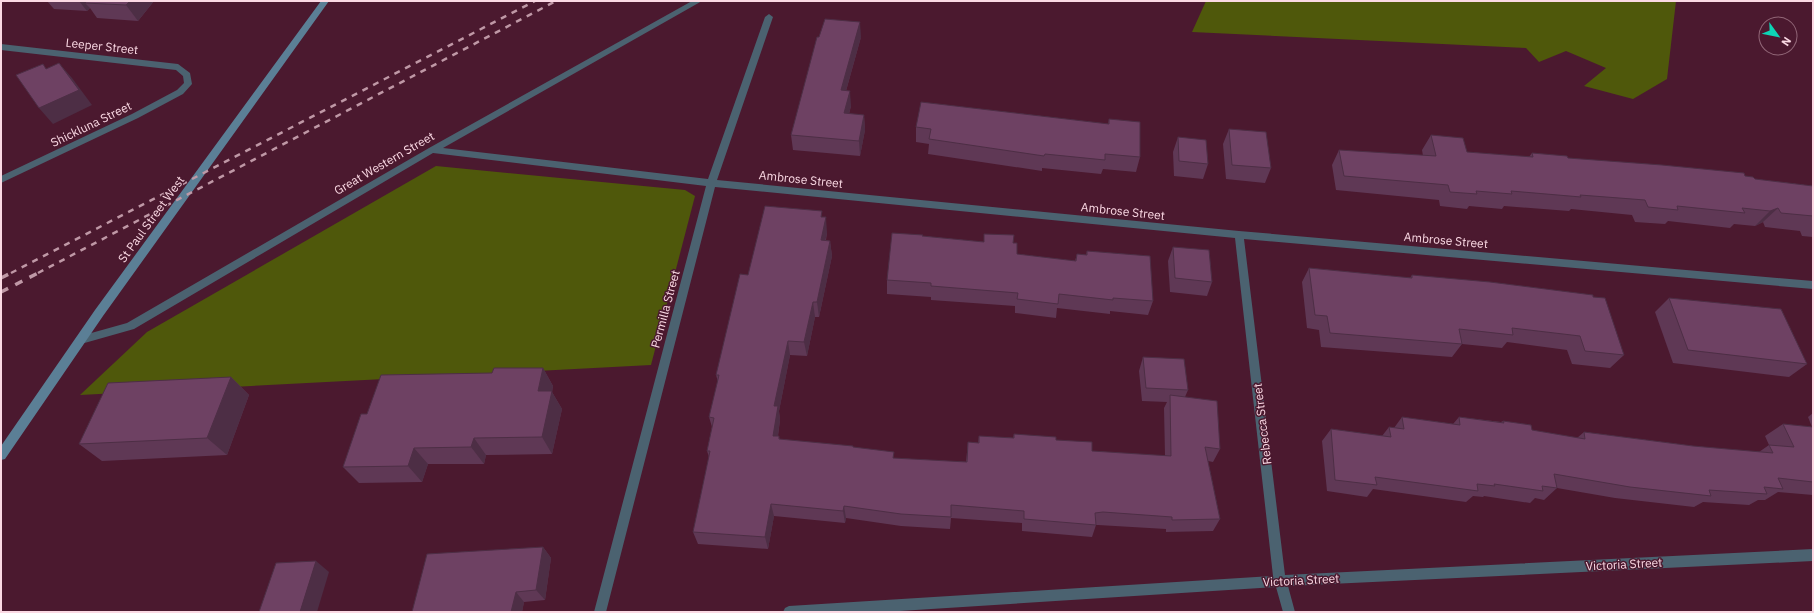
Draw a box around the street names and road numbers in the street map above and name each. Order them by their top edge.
street label: Leeper Street [65,35,139,57]
street label: Shickluna Street [48,98,134,150]
street label: Great Western Street [331,128,437,198]
street label: Ambrose Street [758,167,844,191]
street label: St Paul Street West [115,173,187,265]
street label: Ambrose Street [1080,199,1166,223]
street label: Ambrose Street [1403,229,1489,251]
street label: Permilla Street [647,268,683,350]
street label: Rebecca Street [1250,382,1274,466]
street label: Victoria Street [1585,555,1663,573]
street label: Victoria Street [1262,571,1340,589]

